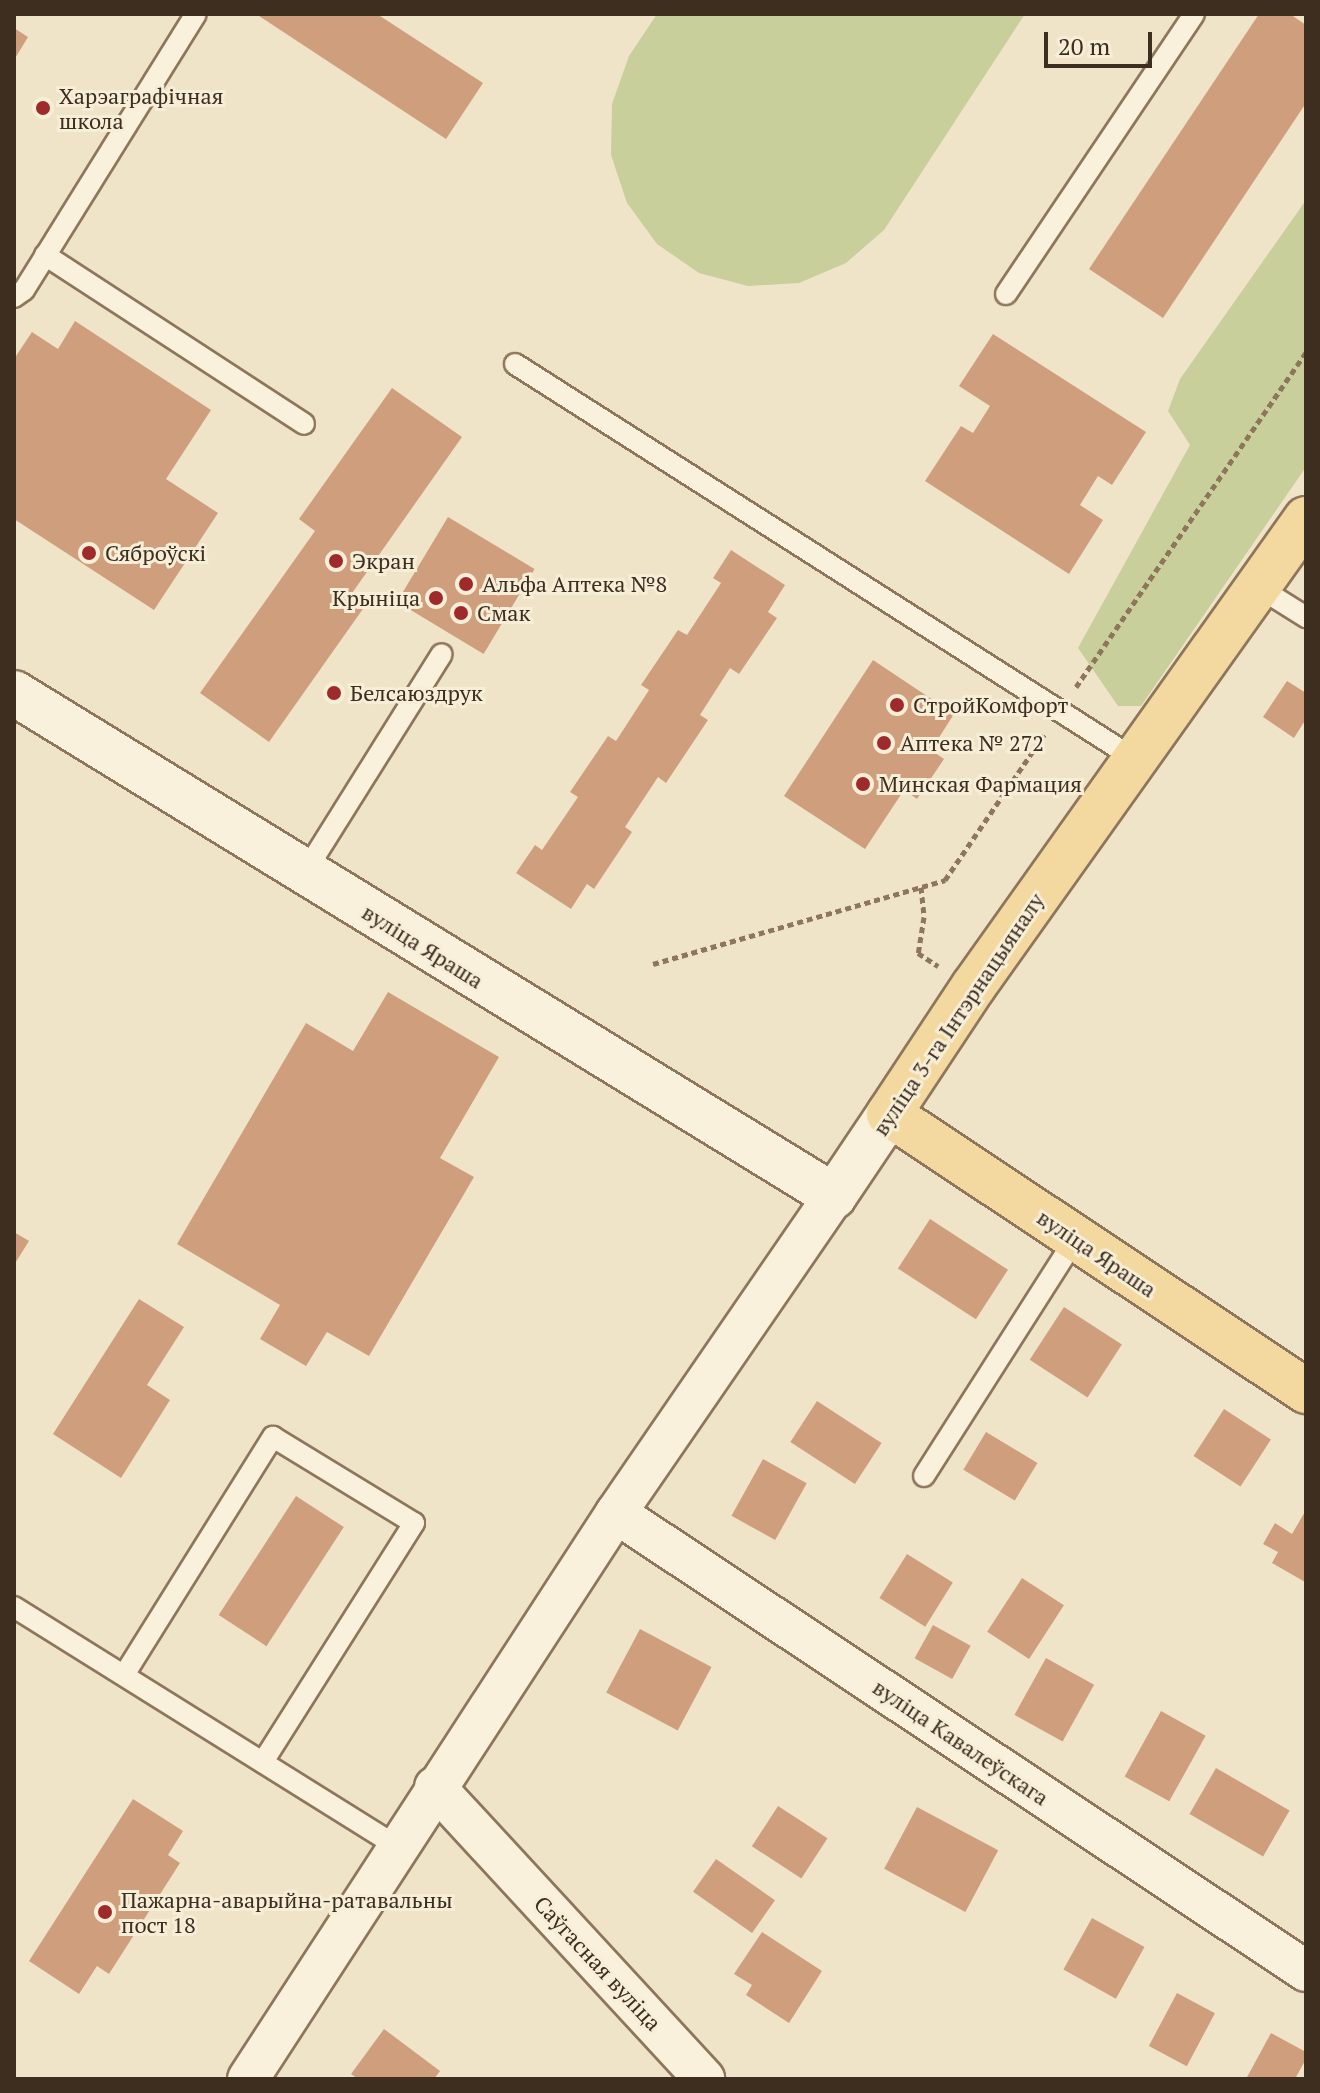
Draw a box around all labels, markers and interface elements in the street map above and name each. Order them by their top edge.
scale bar [1048,16,1156,66]
text: 20 m [1058,30,1110,62]
place label: Харэаграфічная школа [59,82,223,134]
marker: Харэаграфічная школа [34,99,52,117]
place label: Сяброўскі [105,540,206,566]
marker: Сяброўскі [80,544,98,562]
place label: Экран [352,548,415,574]
marker: Экран [327,552,345,570]
place label: Альфа Аптека №8 [482,571,668,597]
marker: Альфа Аптека №8 [457,575,475,593]
place label: Крыніца [332,585,420,611]
marker: Крыніца [427,589,445,607]
place label: Смак [477,600,530,626]
marker: Смак [452,604,470,622]
place label: Белсаюздрук [350,680,483,706]
marker: Белсаюздрук [325,684,343,702]
place label: СтройКомфорт [913,692,1068,718]
marker: СтройКомфорт [888,696,906,714]
place label: Аптека № 272 [900,730,1044,756]
marker: Аптека № 272 [875,734,893,752]
place label: Минская Фармация [879,771,1082,797]
marker: Минская Фармация [854,775,872,793]
street label: вуліца 3-га Інтэрнацыяналу [867,888,1049,1140]
street label: вуліца Яраша [358,898,488,994]
street label: вуліца Яраша [1033,1204,1161,1302]
street label: вуліца Кавалеўскага [868,1673,1054,1811]
place label: Пажарна-аварыйна-ратавальны пост 18 [121,1886,453,1938]
street label: Саўгасная вуліца [529,1890,667,2036]
marker: Пажарна-аварыйна-ратавальны пост 18 [96,1903,114,1921]

